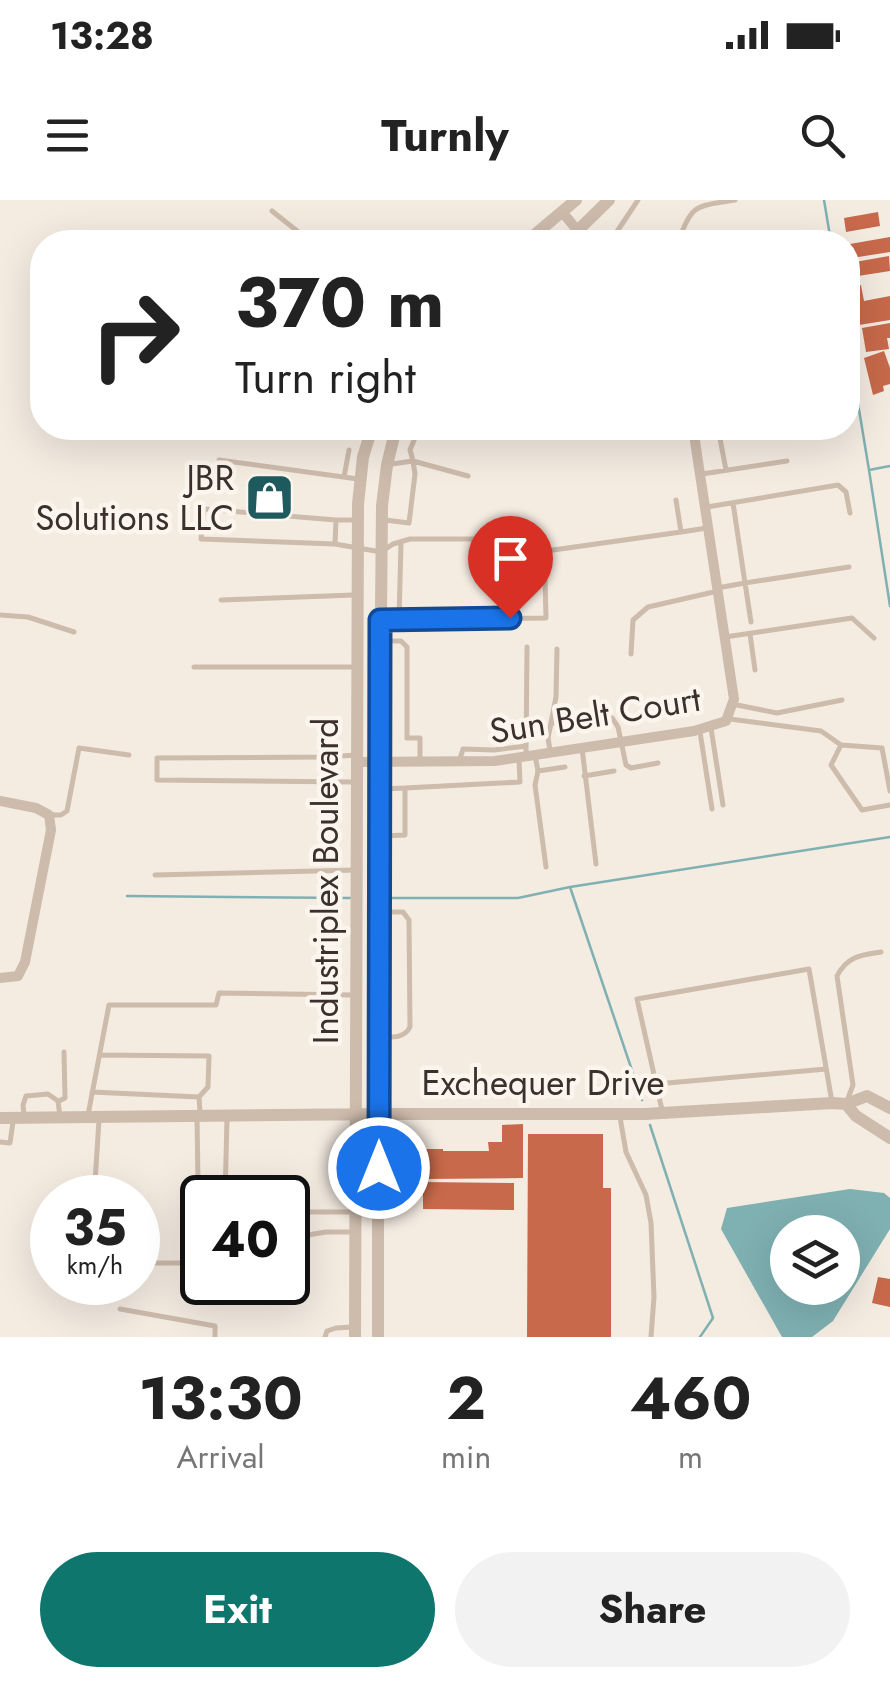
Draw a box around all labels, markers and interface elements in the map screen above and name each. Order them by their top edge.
text: 13:28 [50,8,154,63]
text: Turnly [381,103,509,168]
icon: menu [40,108,95,163]
icon: search [795,108,850,163]
text: 370 m [235,252,444,353]
icon: right [70,270,200,400]
text: Turn right [235,345,416,410]
place label: JBR Solutions LLC [35,453,234,543]
shop icon: JBR Solutions LLC [243,472,295,524]
pin [468,516,553,619]
icon: arrive [483,531,538,586]
street label: Sun Belt Court [486,674,705,756]
street label: Industriplex Boulevard [301,718,351,1044]
street label: Exchequer Drive [421,1058,665,1108]
position arrow [327,1116,431,1220]
speed limit sign: 40 [180,1175,310,1305]
text: 35 [63,1191,127,1264]
map controls [770,1215,860,1305]
button: layers [770,1215,860,1305]
text: km/h [67,1247,123,1283]
text: 13:30 [139,1355,303,1442]
text: 2 [446,1355,486,1442]
text: 460 [630,1355,751,1442]
text: Arrival [176,1434,265,1480]
text: min [441,1434,491,1480]
text: m [678,1434,703,1480]
button: Exit [40,1552,435,1667]
button: Share [455,1552,850,1667]

